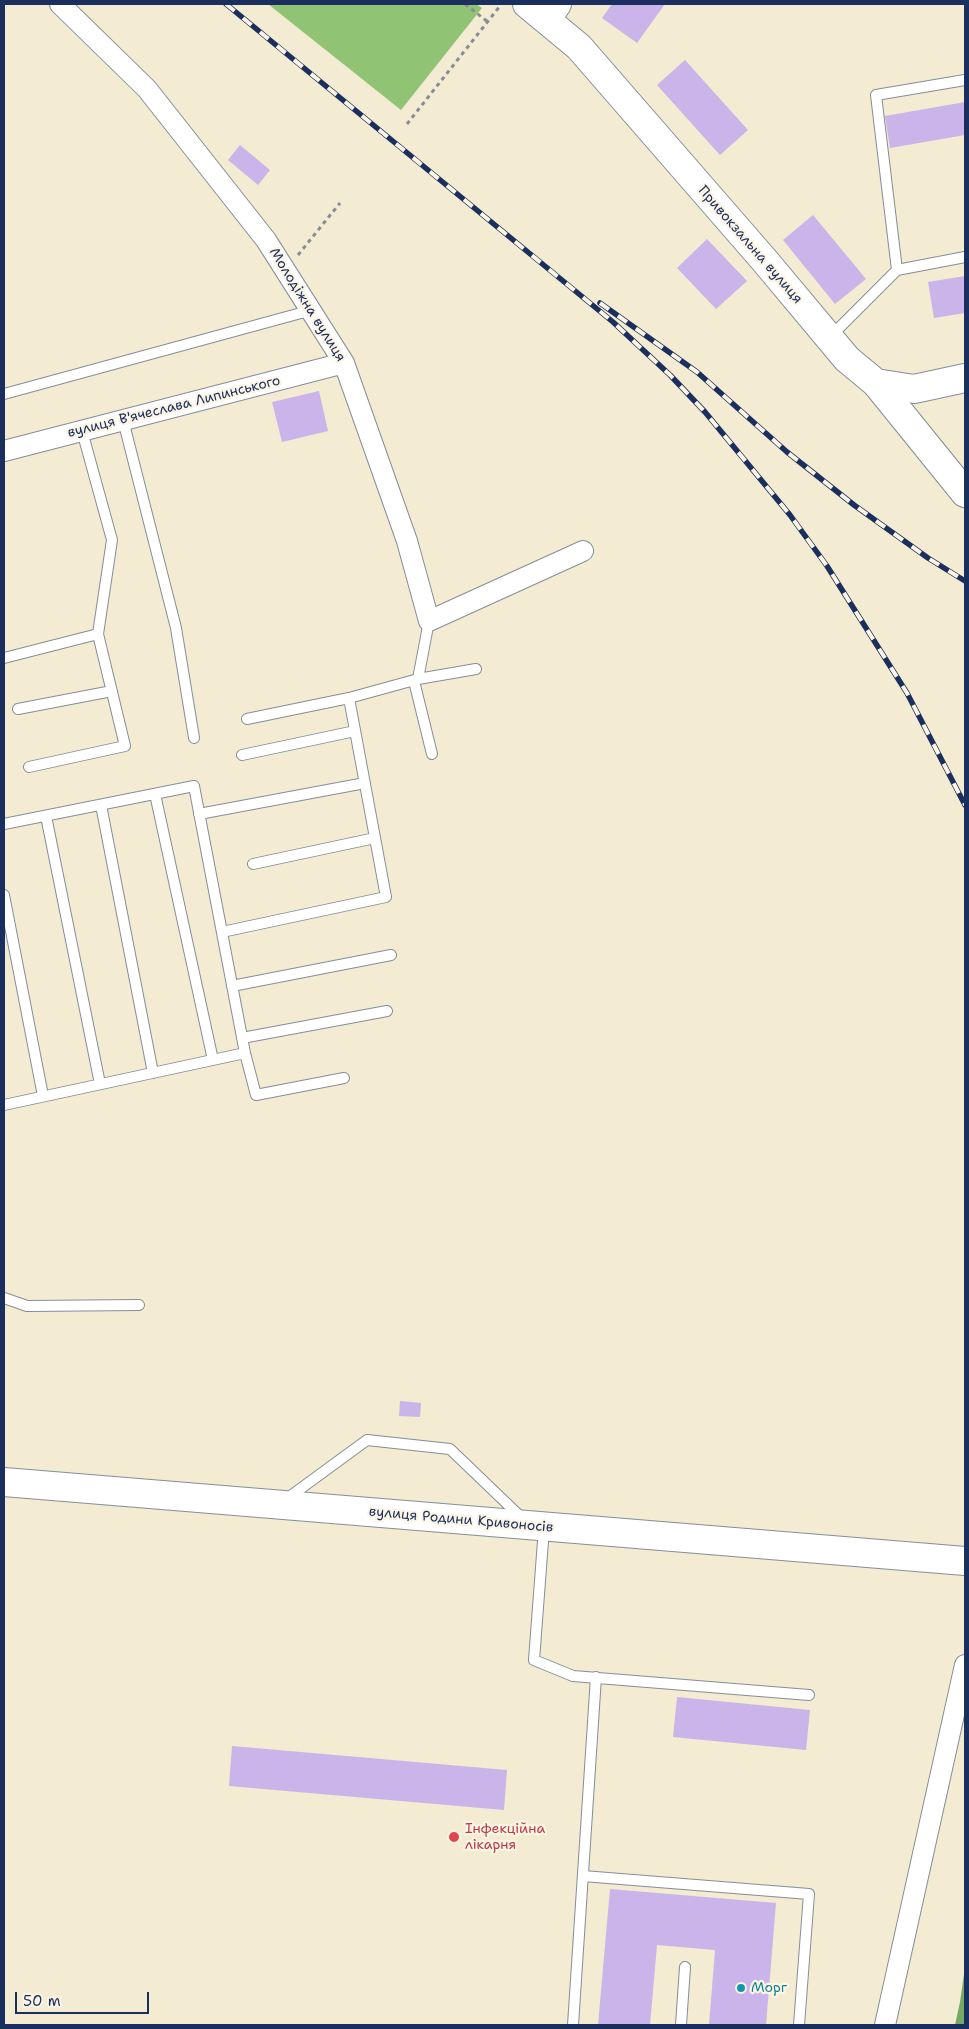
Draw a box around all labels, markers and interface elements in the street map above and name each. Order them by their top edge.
street label: Привокзальна вулиця [694,183,806,307]
street label: Молодіжна вулиця [265,245,349,365]
street label: вулиця В'ячеслава Липинського [66,372,282,442]
street label: вулиця Родини Кривоносів [368,1504,554,1536]
place label: Інфекційна лікарня [465,1821,545,1854]
marker: Інфекційна лікарня [447,1830,461,1844]
place label: Морг [751,1980,787,1996]
scale bar [18,1982,151,2014]
marker: Морг [735,1982,747,1994]
text: 50 m [23,1991,61,2011]

